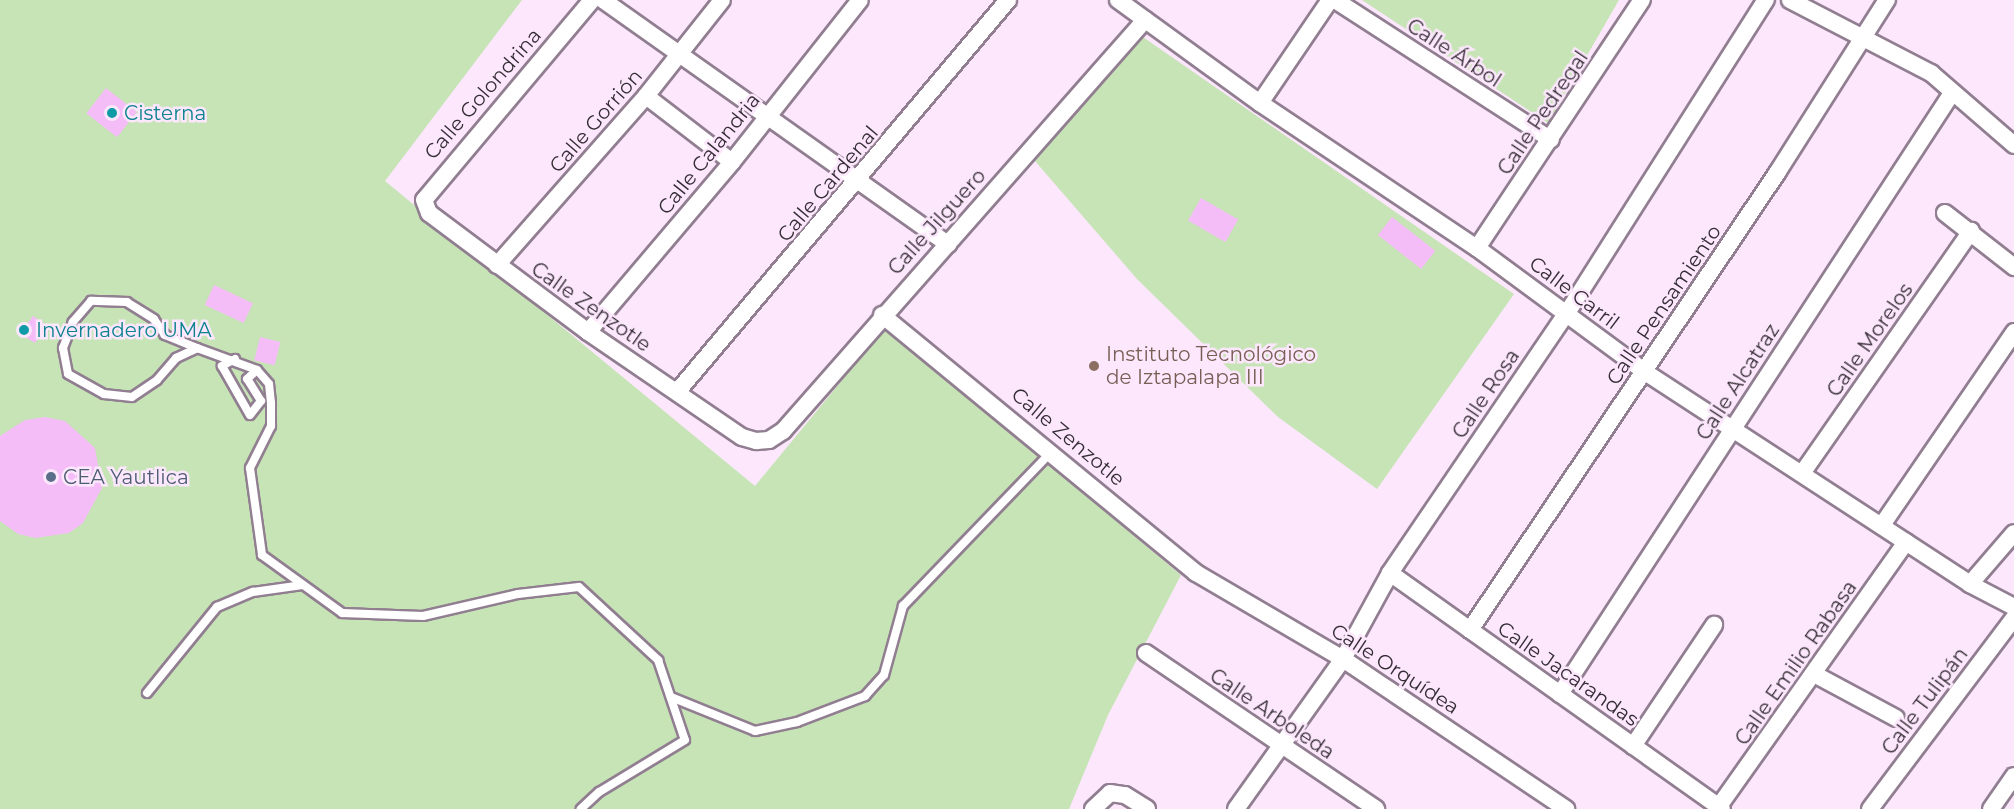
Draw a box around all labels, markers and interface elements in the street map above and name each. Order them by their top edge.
street label: Calle Árbol [1402,14,1506,92]
street label: Calle Golondrina [420,24,546,164]
street label: Calle Pedregal [1493,46,1593,180]
street label: Calle Gorrión [545,64,647,178]
street label: Calle Calandria [653,89,765,219]
place label: Cisterna [124,101,206,125]
marker: Cisterna [105,106,119,120]
street label: Calle Cardenal [773,121,883,247]
street label: Calle Jilguero [883,164,991,280]
street label: Calle Pensamiento [1602,221,1726,389]
street label: Calle Carril [1524,251,1624,335]
street label: Calle Zenzotle [527,257,655,357]
street label: Calle Morelos [1822,279,1918,401]
place label: Invernadero UMA [36,318,212,342]
street label: Calle Alcatraz [1691,319,1785,445]
marker: Invernadero UMA [17,323,31,337]
place label: Instituto Tecnológico de Iztapalapa III [1106,342,1316,389]
street label: Calle Rosa [1447,345,1525,443]
marker: Instituto Tecnológico de Iztapalapa III [1087,359,1101,373]
street label: Calle Zenzotle [1007,383,1129,491]
place label: CEA Yautlica [63,465,189,489]
marker: CEA Yautlica [44,470,58,484]
street label: Calle Emilio Rabasa [1730,576,1862,750]
street label: Calle Jacarandas [1493,616,1643,732]
street label: Calle Orquídea [1326,619,1464,719]
street label: Calle Tulipán [1877,643,1973,759]
street label: Calle Arboleda [1205,664,1339,764]

